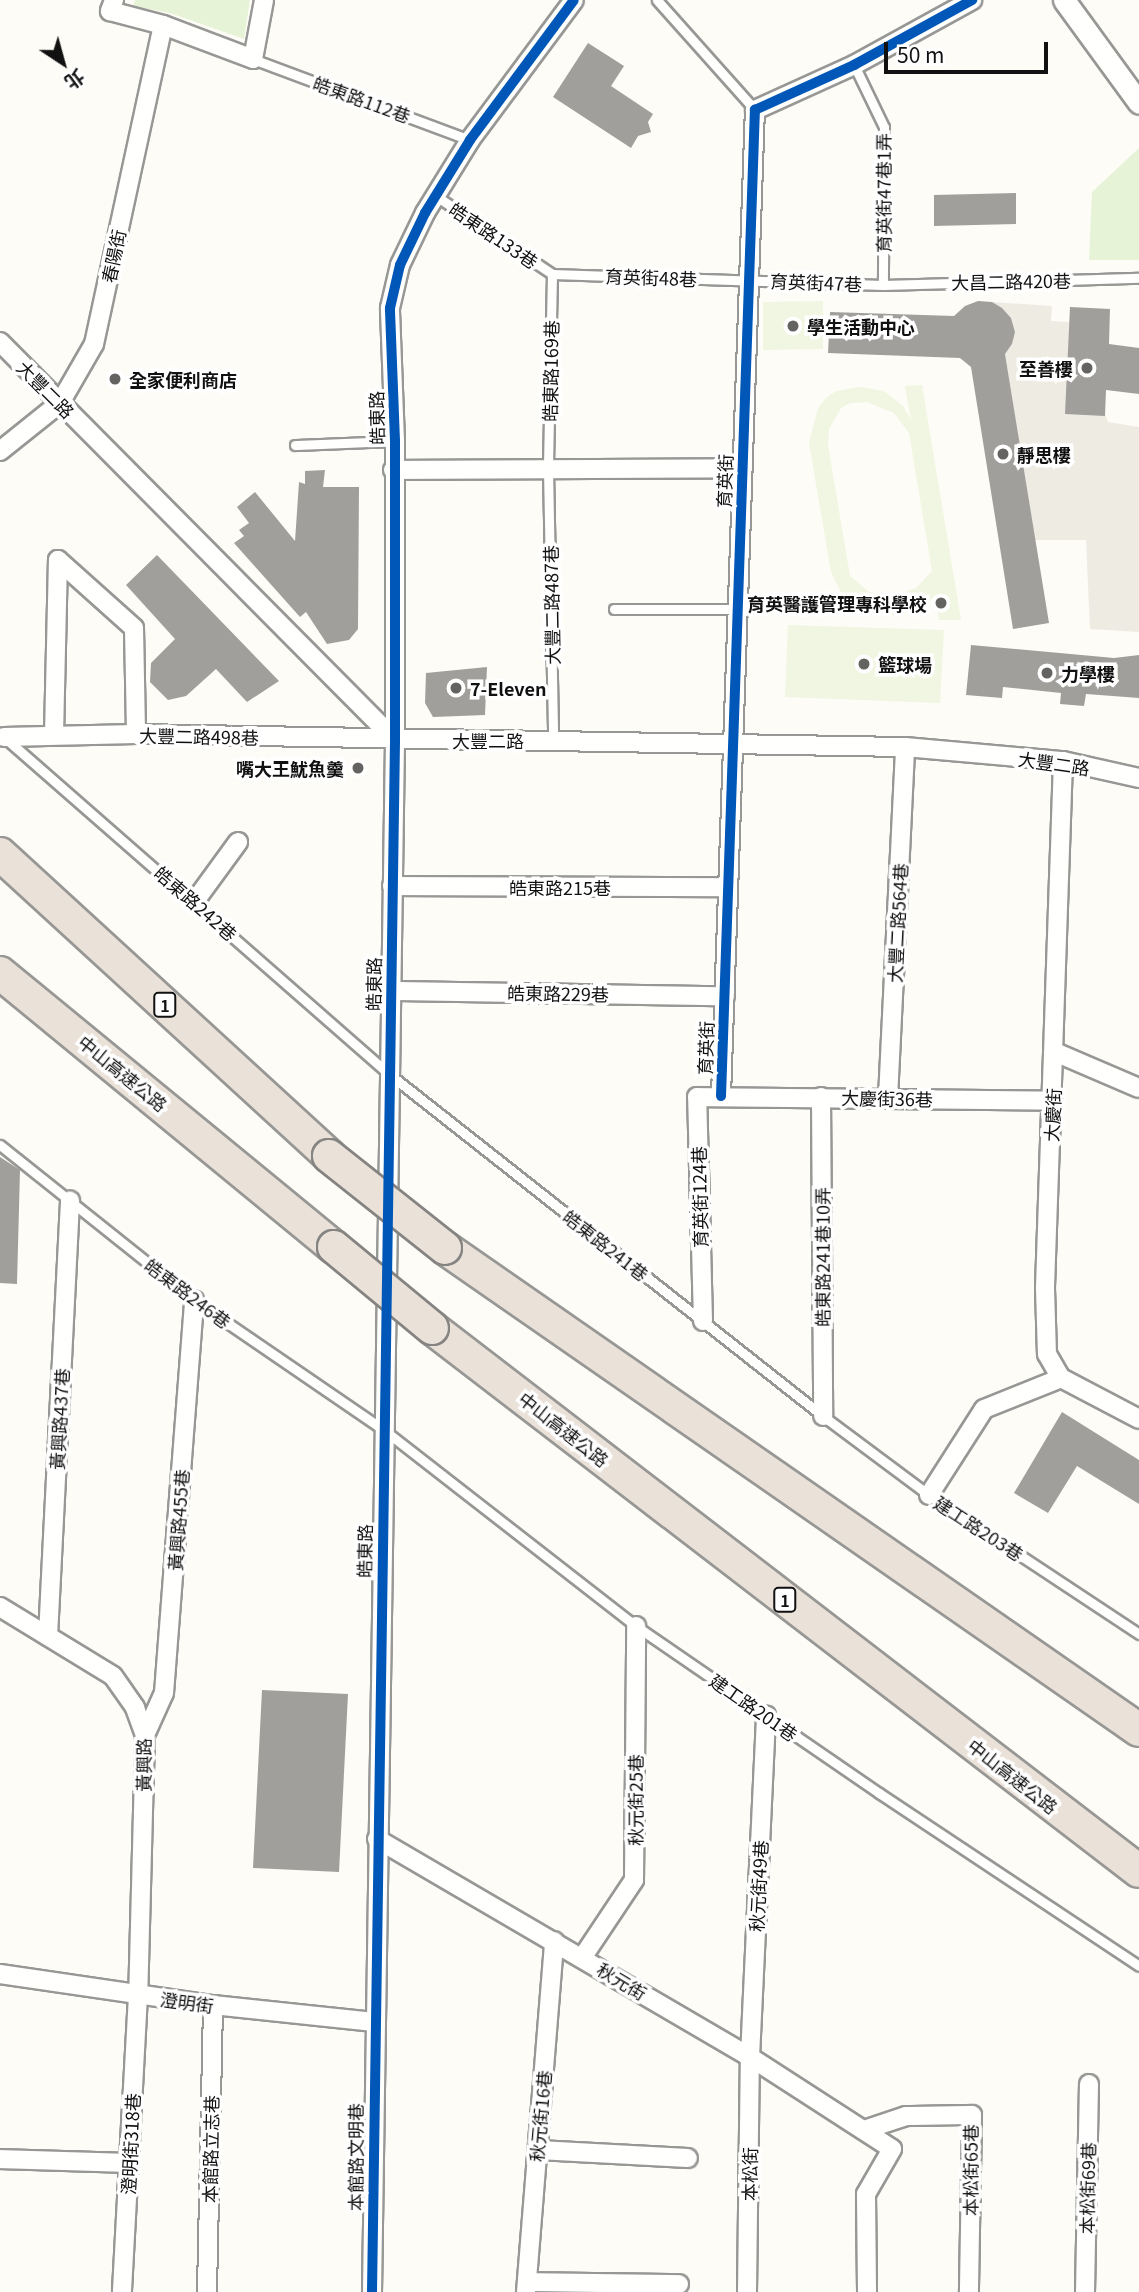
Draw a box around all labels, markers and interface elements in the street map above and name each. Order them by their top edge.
north arrow [28,28,98,98]
scale bar [887,28,1052,72]
text: 50 m [897,39,944,69]
text: 北 [60,64,91,97]
street label: 皓東路112巷 [310,71,414,127]
street label: 育英街47巷1弄 [872,133,894,253]
street label: 皓東路133巷 [446,198,542,272]
street label: 春陽街 [97,227,129,285]
street label: 育英街48巷 [605,265,697,289]
street label: 大昌二路420巷 [951,269,1071,293]
street label: 育英街47巷 [770,270,862,294]
place label: 學生活動中心 [807,315,915,337]
marker: 學生活動中心 [785,318,801,334]
street label: 皓東路169巷 [538,320,562,422]
street label: 大豐二路 [13,356,79,422]
place label: 至善樓 [1019,357,1073,379]
marker: 至善樓 [1079,360,1095,376]
place label: 全家便利商店 [129,368,237,390]
marker: 全家便利商店 [107,371,123,387]
street label: 皓東路 [365,391,387,445]
place label: 靜思樓 [1017,443,1071,465]
marker: 靜思樓 [995,446,1011,462]
street label: 育英街 [712,454,736,508]
street label: 大豐二路487巷 [539,545,563,665]
place label: 育英醫護管理專科學校 [747,592,927,614]
marker: 育英醫護管理專科學校 [933,595,949,611]
place label: 籃球場 [878,653,932,675]
marker: 籃球場 [856,656,872,672]
place label: 力學樓 [1061,662,1115,684]
marker: 力學樓 [1039,665,1055,681]
place label: 7-Eleven [470,677,546,699]
marker: 7-Eleven [448,680,464,696]
street label: 大豐二路498巷 [139,724,259,748]
street label: 大豐二路 [452,729,524,751]
street label: 大豐二路 [1017,747,1091,779]
place label: 嘴大王魷魚羹 [236,757,344,779]
marker: 嘴大王魷魚羹 [350,760,366,776]
street label: 皓東路242巷 [150,861,242,945]
street label: 大豐二路564巷 [883,863,911,983]
street label: 皓東路215巷 [509,876,611,898]
street label: 皓東路 [362,957,384,1011]
street label: 皓東路229巷 [507,981,609,1005]
road number: 1 [153,993,177,1018]
street label: 育英街 [693,1021,717,1075]
street label: 中山高速公路 [74,1031,172,1115]
street label: 大慶街36巷 [841,1086,933,1110]
street label: 大慶街 [1040,1087,1064,1143]
street label: 育英街124巷 [687,1146,711,1248]
street label: 皓東路241巷10弄 [811,1187,833,1327]
street label: 皓東路241巷 [559,1205,653,1285]
street label: 皓東路246巷 [141,1254,235,1332]
street label: 黃興路437巷 [46,1368,72,1470]
street label: 中山高速公路 [515,1387,613,1471]
street label: 黃興路455巷 [164,1468,192,1572]
street label: 建工路203巷 [930,1491,1028,1565]
street label: 皓東路 [353,1524,375,1578]
road number: 1 [773,1588,797,1612]
street label: 建工路201巷 [706,1669,802,1745]
street label: 中山高速公路 [964,1734,1062,1818]
street label: 黃興路 [132,1738,154,1792]
street label: 秋元街25巷 [624,1754,646,1846]
street label: 秋元街49巷 [745,1840,771,1932]
street label: 秋元街 [593,1958,651,2004]
street label: 澄明街 [159,1988,215,2016]
street label: 秋元街16巷 [525,2069,555,2163]
street label: 澄明街318巷 [117,2093,143,2195]
street label: 本館路立志巷 [198,2095,222,2203]
street label: 本館路文明巷 [344,2103,366,2211]
street label: 本松街65巷 [959,2124,981,2216]
street label: 本松街69巷 [1075,2142,1099,2234]
street label: 本松街 [738,2147,760,2201]

